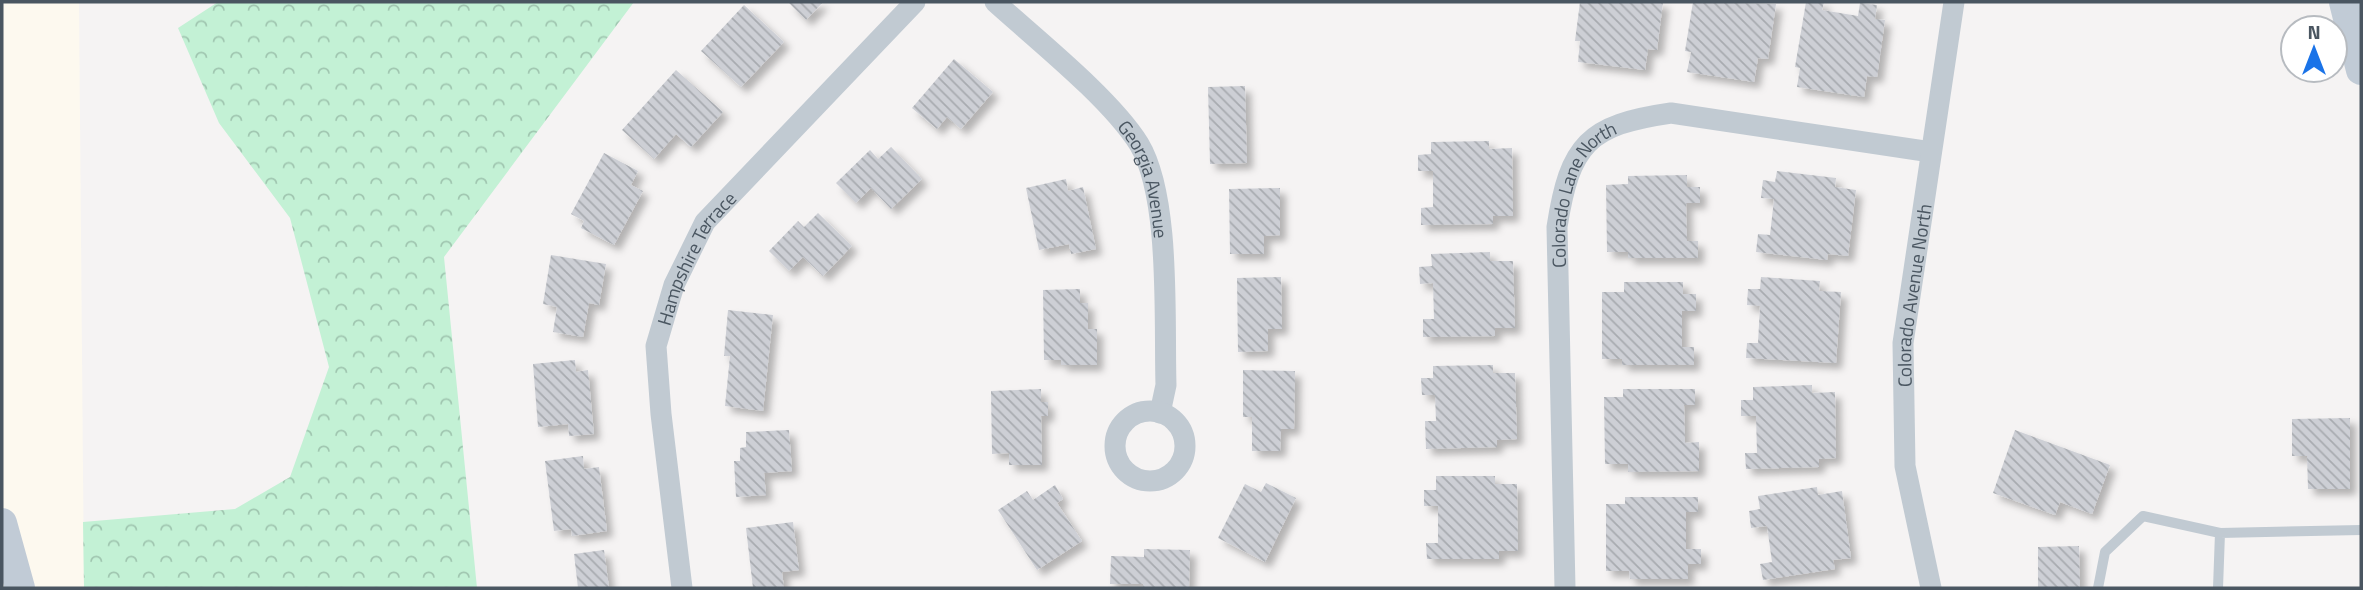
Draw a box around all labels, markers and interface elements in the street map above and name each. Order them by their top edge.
north arrow [2279,14,2349,84]
text: N [2307,17,2321,46]
street label: Georgia Avenue [1112,113,1177,239]
street label: Colorado Lane North [1542,113,1621,268]
street label: Hampshire Terrace [648,184,742,328]
street label: Colorado Avenue North [1888,202,1938,387]

